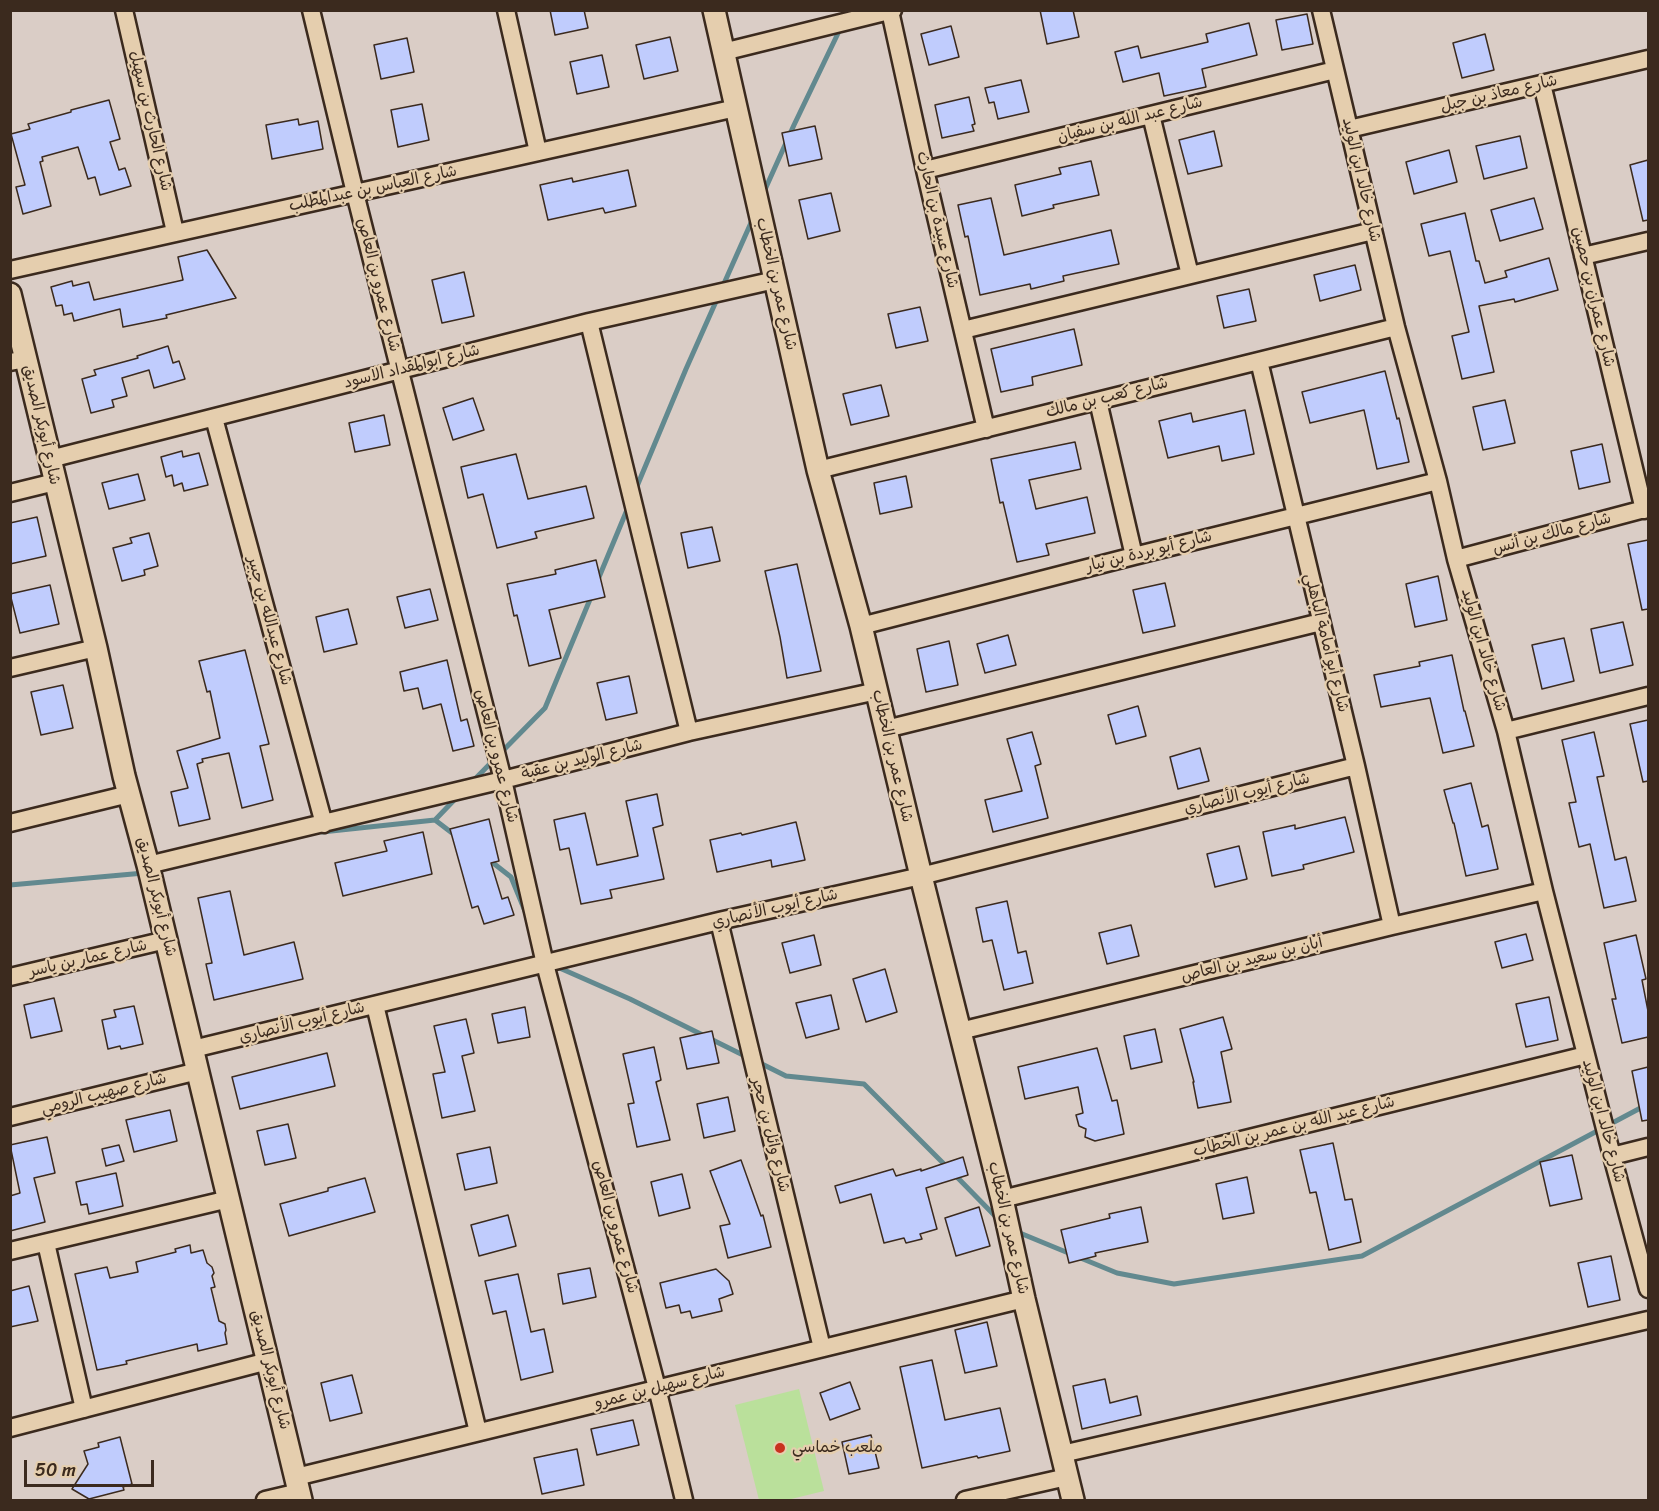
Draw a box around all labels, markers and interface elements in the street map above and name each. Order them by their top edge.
street label: شارع الحارث بن سهيل [125,49,175,193]
street label: شارع معاذ بن جبل [1439,71,1559,117]
street label: شارع عبد الله بن سفيان [1055,93,1205,147]
street label: شارع خالد ابن الوليد [1337,116,1385,244]
street label: شارع عبيدة بن الحارث [912,150,962,290]
street label: شارع العباس بن عبدالمطلب [287,162,459,216]
street label: شارع عمرو بن العاص [352,216,404,354]
street label: شارع عمر بن الخطاب [751,216,801,352]
street label: شارع عمران بن حصين [1568,225,1618,369]
street label: شارع ابوالمقداد الاسود [342,341,482,393]
street label: شارع أبوبكر الصديق [18,363,64,487]
street label: شارع كعب بن مالك [1044,374,1170,422]
street label: شارع مالك بن أنس [1491,509,1613,559]
street label: شارع أبو بردة بن نيار [1084,527,1214,577]
street label: شارع عبدالله بن جبير [243,554,295,688]
street label: شارع أبو أمامة الباهلي [1299,572,1353,714]
street label: شارع خالد ابن الوليد [1456,586,1510,714]
street label: شارع عمرو بن العاص [470,687,522,825]
street label: شارع عمر بن الخطاب [867,688,917,824]
street label: شارع الوليد بن عقبة [519,736,645,784]
street label: شارع أيوب الأنصاري [1182,769,1312,819]
street label: شارع أبوبكر الصديق [132,835,180,959]
street label: شارع أيوب الأنصاري [710,885,840,933]
street label: أبان بن سعيد بن العاص [1179,933,1325,987]
street label: شارع عمار بن ياسر [27,936,149,982]
street label: شارع أيوب الأنصاري [237,998,367,1048]
street label: شارع خالد ابن الوليد [1577,1057,1629,1185]
street label: شارع صهيب الرومي [39,1069,169,1119]
street label: شارع وائل بن حجر [746,1076,794,1194]
street label: شارع عبد الله بن عمر بن الخطاب [1191,1093,1397,1161]
street label: شارع عمرو بن العاص [588,1158,642,1296]
street label: شارع عمر بن الخطاب [983,1160,1033,1296]
street label: شارع أبوبكر الصديق [246,1308,294,1432]
street label: شارع سهيل بن عمرو [593,1363,727,1413]
place label: ملعب خماسي [792,1438,883,1458]
marker: ملعب خماسي [773,1441,787,1455]
scale bar [27,1448,158,1486]
text: 50 m [35,1454,76,1486]

